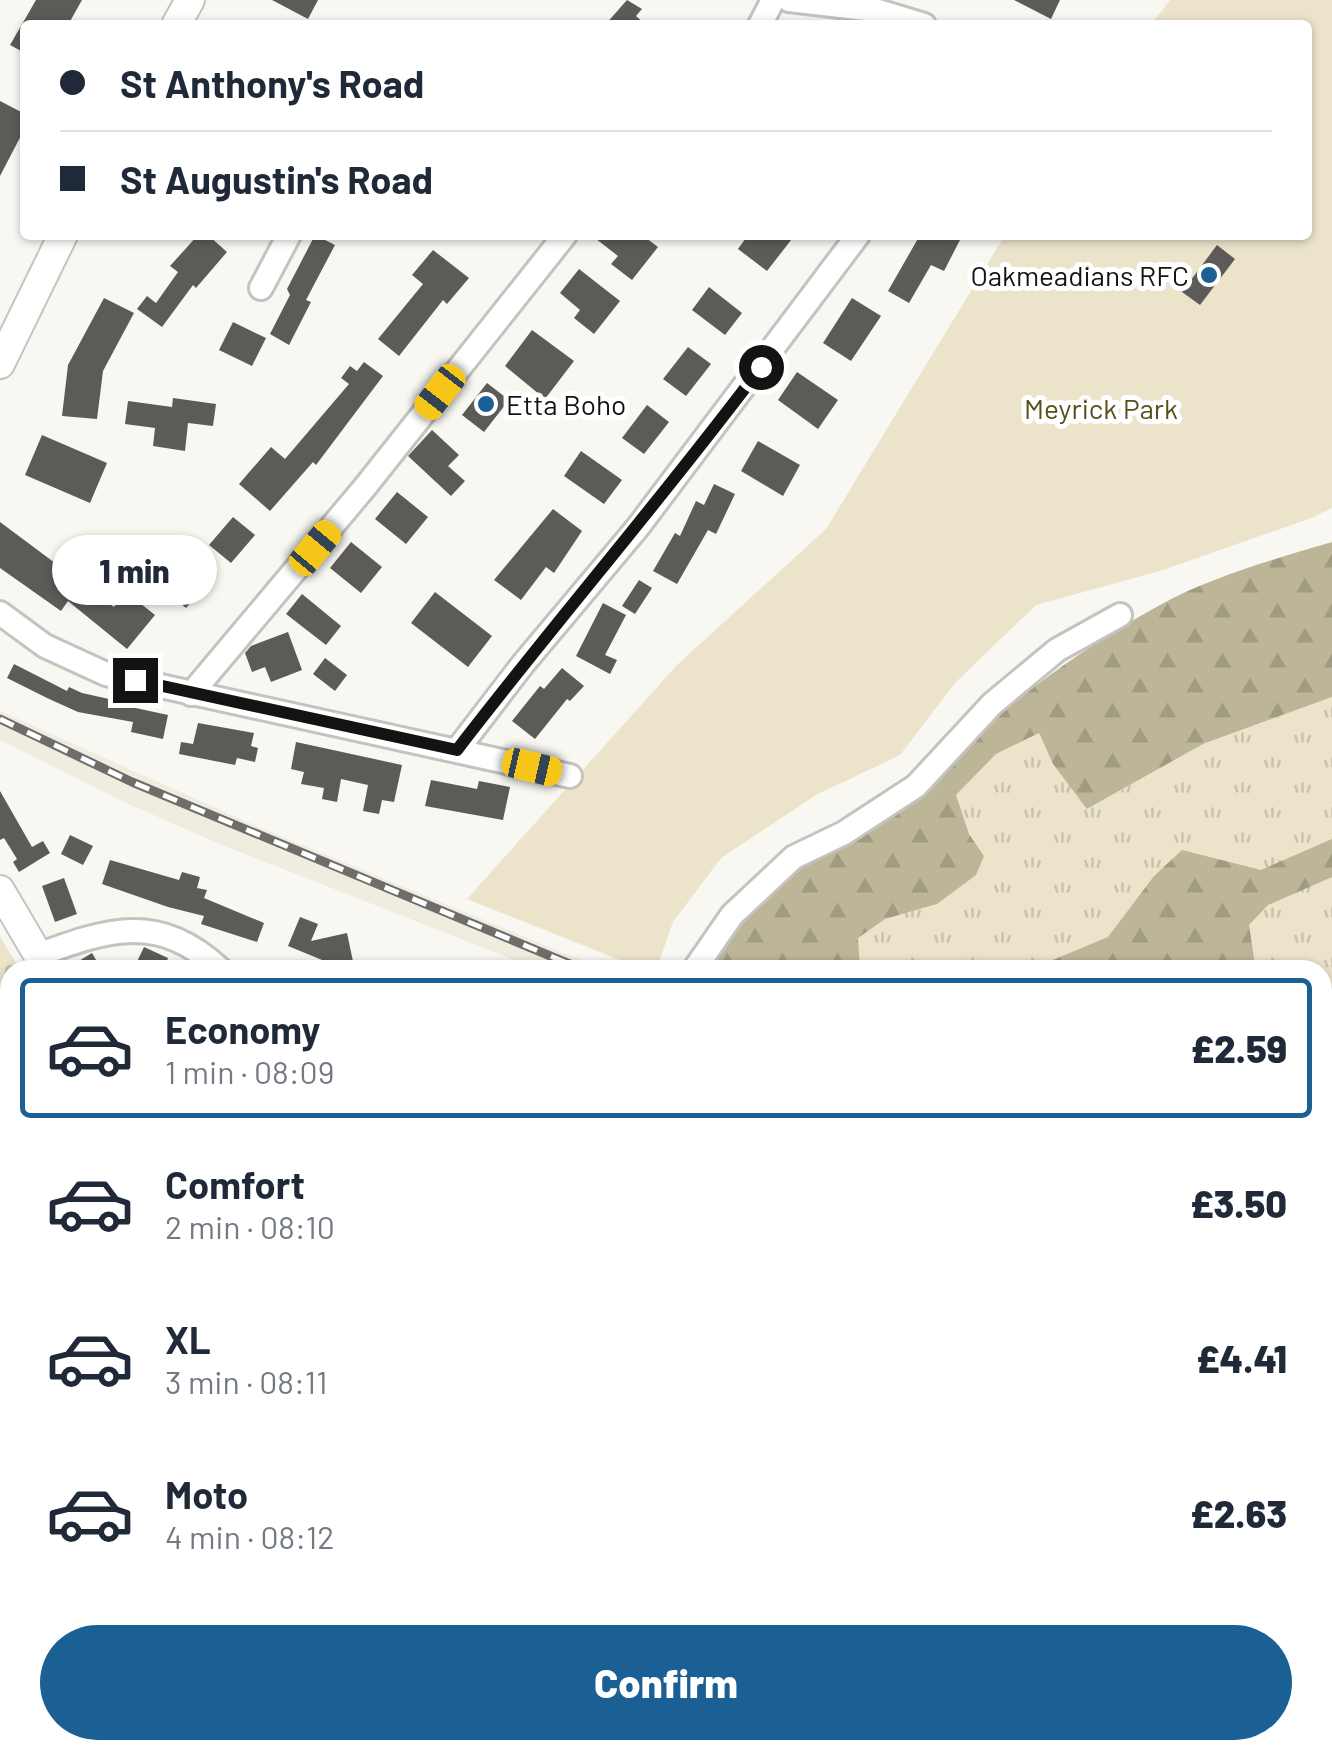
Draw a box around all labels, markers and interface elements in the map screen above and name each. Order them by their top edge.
text: St Anthony's Road [120,60,424,106]
text: St Augustin's Road [120,156,433,202]
place label: Oakmeadians RFC [971,258,1189,292]
marker: Oakmeadians RFC [1198,264,1220,286]
route start [739,345,784,390]
car [410,359,470,425]
place label: Etta Boho [506,387,626,421]
park label: Meyrick Park [1024,391,1178,425]
marker: Etta Boho [475,393,497,415]
car [284,515,346,581]
callout: 1 min [52,535,218,605]
text: 1 min [99,551,170,589]
route end [113,658,158,703]
car [499,746,565,788]
icon: car [45,1003,135,1093]
text: Economy [165,1006,320,1052]
text: £2.59 [1191,1025,1287,1071]
text: 1 min · 08:09 [165,1052,334,1090]
icon: car [45,1158,135,1248]
text: Comfort [165,1161,305,1207]
text: £3.50 [1190,1180,1287,1226]
text: 2 min · 08:10 [165,1207,335,1245]
icon: car [45,1313,135,1403]
text: XL [165,1316,211,1362]
text: £4.41 [1196,1335,1287,1381]
text: 3 min · 08:11 [165,1362,327,1400]
icon: car [45,1468,135,1558]
text: Moto [165,1471,248,1517]
text: £2.63 [1190,1490,1287,1536]
text: 4 min · 08:12 [165,1517,334,1555]
button: Confirm [40,1625,1292,1740]

